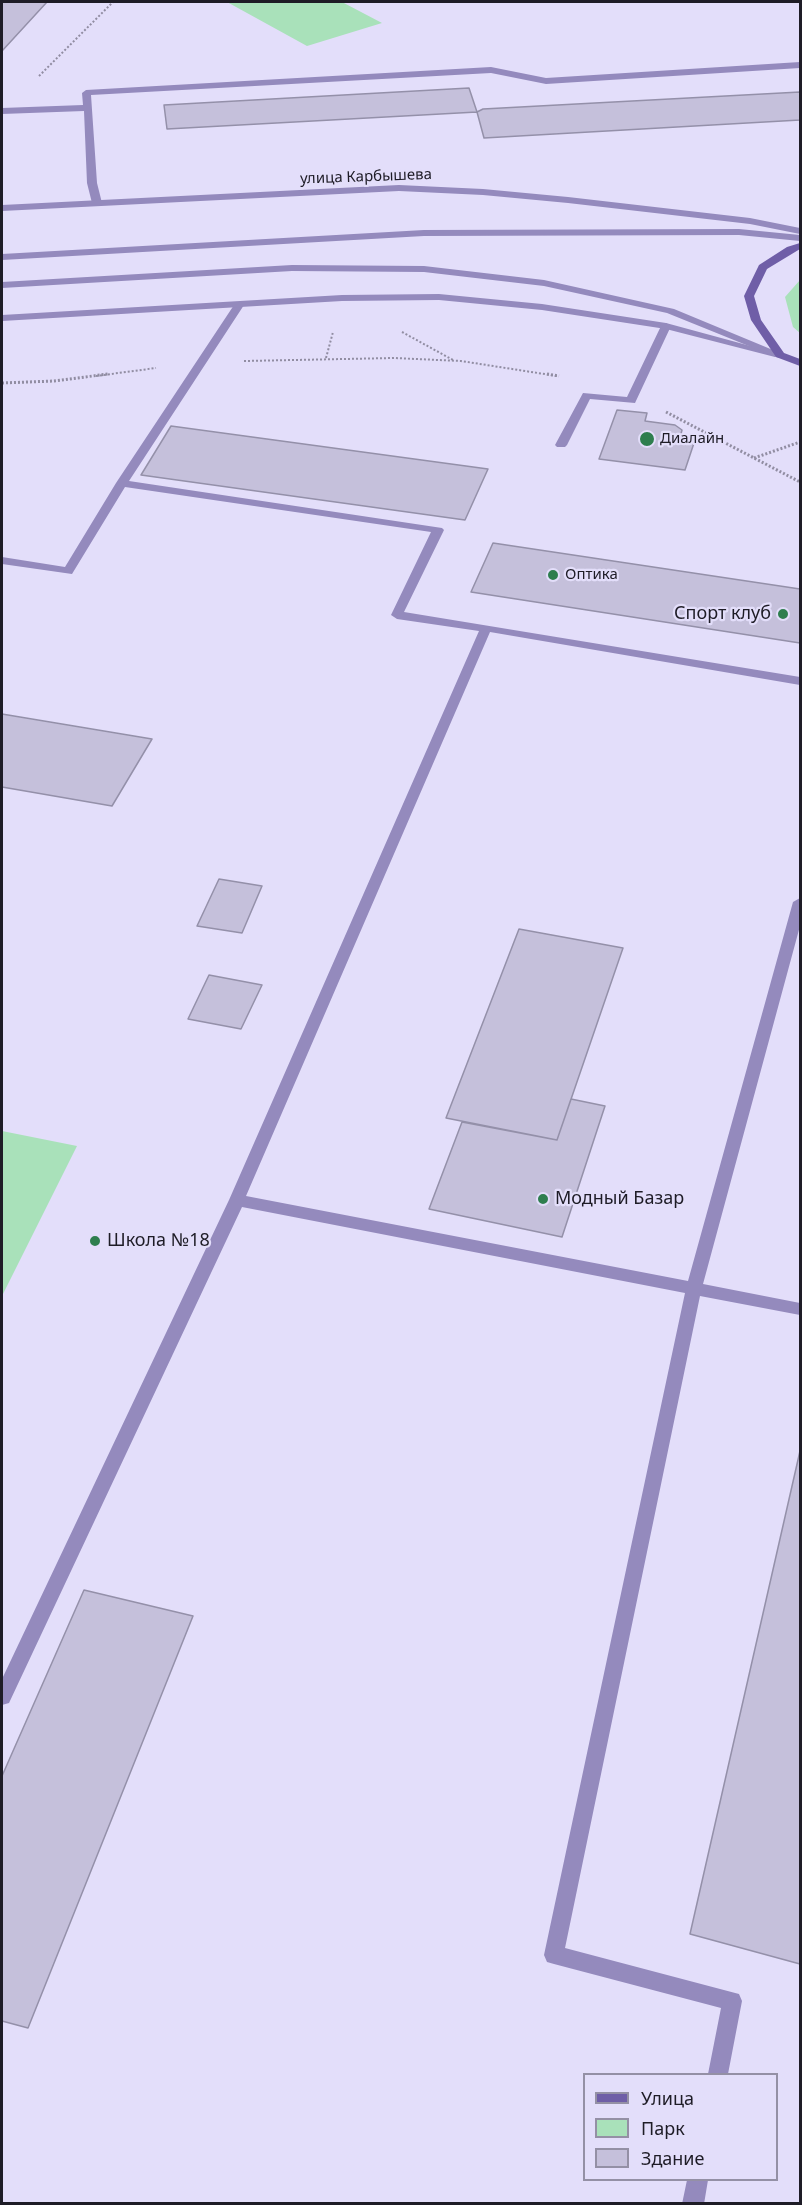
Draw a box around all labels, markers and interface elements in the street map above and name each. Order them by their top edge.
street label: улица Карбышева [300,166,432,188]
marker: Диалайн [638,430,656,448]
place label: Диалайн [660,430,724,448]
place label: Оптика [565,566,618,584]
marker: Оптика [546,568,560,582]
place label: Спорт клуб [674,603,771,625]
marker: Спорт клуб [776,607,790,621]
place label: Модный Базар [555,1188,684,1210]
marker: Модный Базар [536,1192,550,1206]
place label: Школа №18 [107,1230,210,1252]
marker: Школа №18 [88,1234,102,1248]
legend [583,2073,778,2181]
text: Улица [641,2086,694,2110]
text: Парк [641,2116,685,2140]
text: Здание [641,2146,704,2170]

